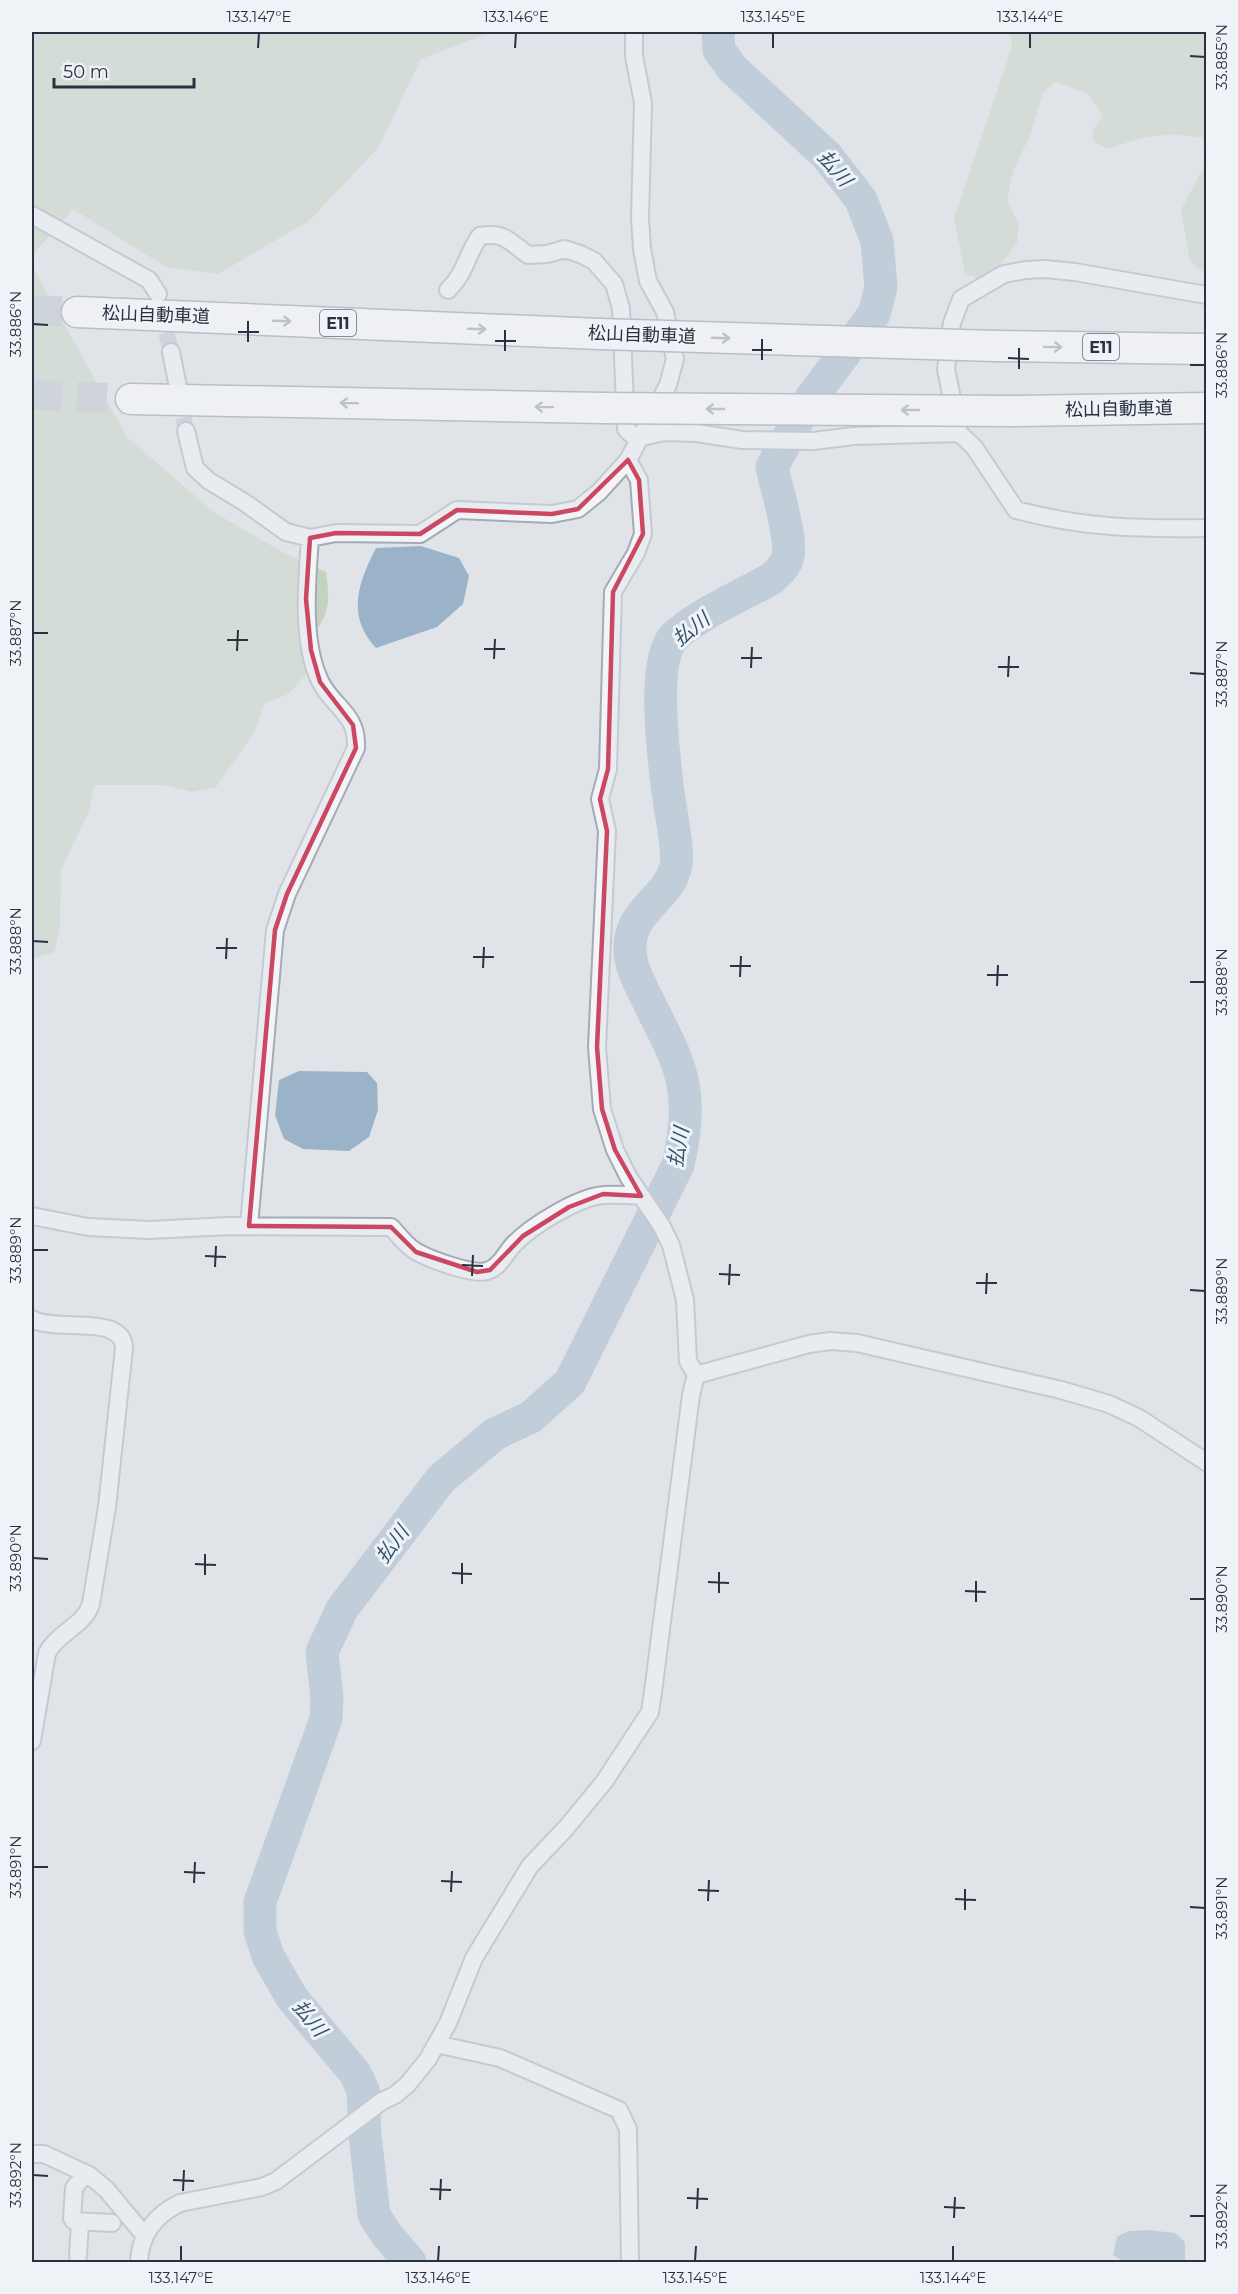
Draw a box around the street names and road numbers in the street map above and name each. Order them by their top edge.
street label: 松山自動車道 [102,302,210,328]
road number: E11 [320,310,356,336]
street label: 松山自動車道 [588,322,696,348]
road number: E11 [1083,334,1119,360]
street label: 松山自動車道 [1065,397,1173,421]

